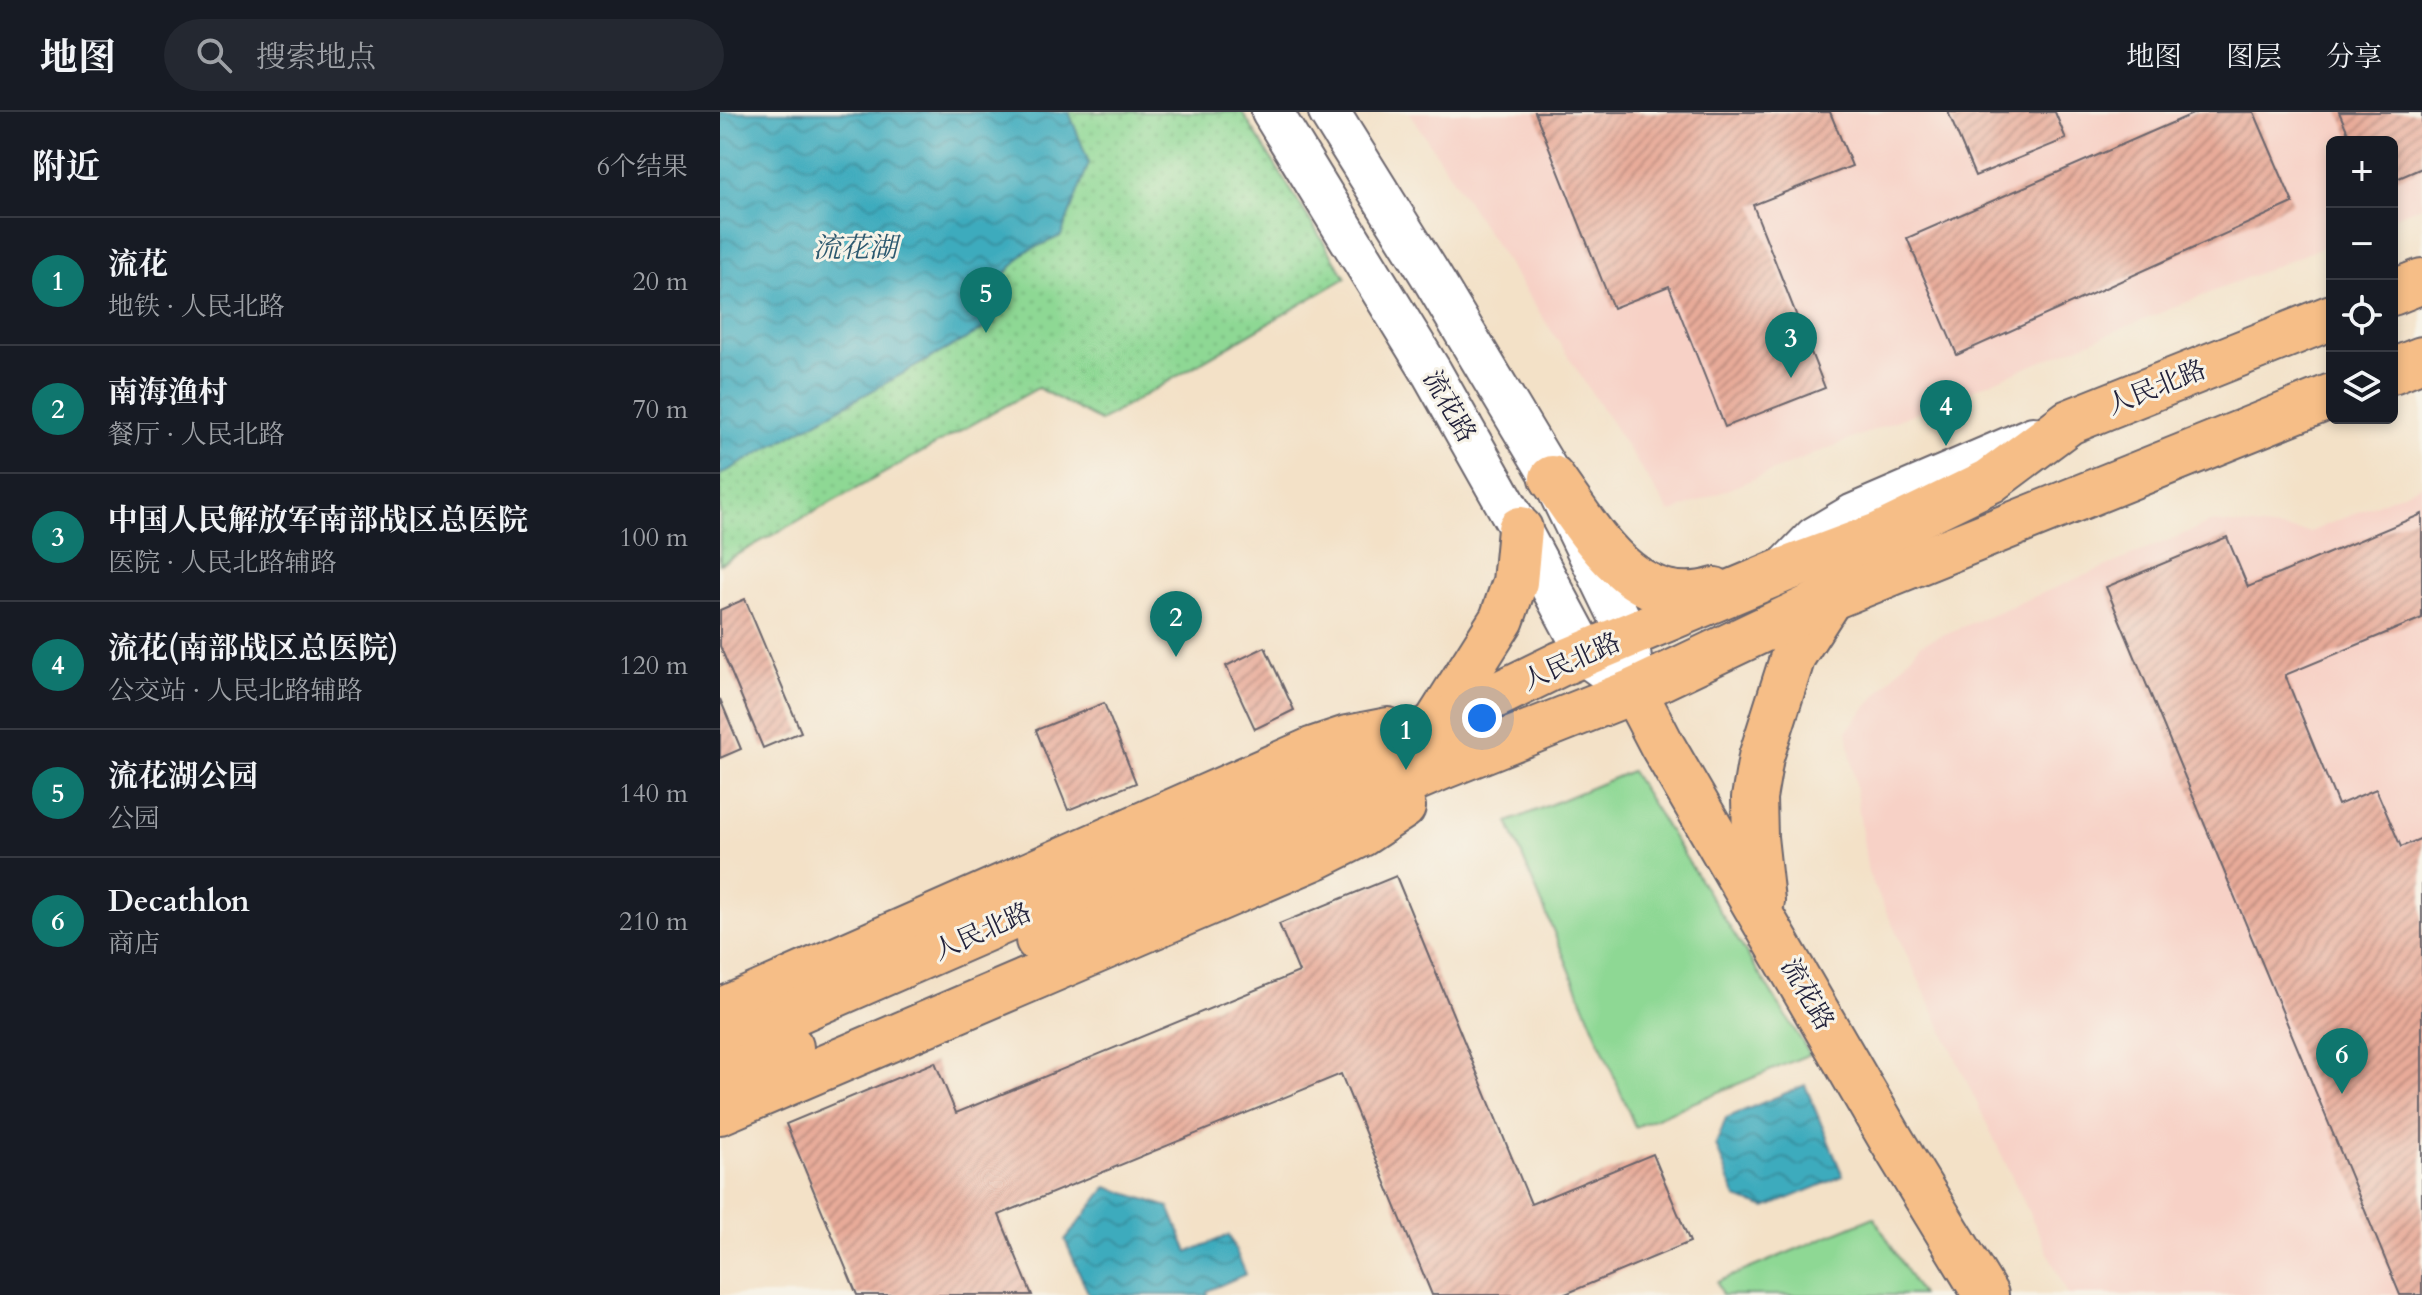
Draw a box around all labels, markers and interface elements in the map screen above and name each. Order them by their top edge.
search box [164,19,724,91]
text: 地图 [40,32,116,84]
icon: search [192,33,236,77]
text: 搜索地点 [256,37,376,78]
text: 地图 [2126,38,2182,76]
text: 图层 [2226,38,2282,76]
text: 分享 [2326,38,2382,76]
map controls [2326,136,2398,424]
button: + [2326,136,2398,208]
text: 附近 [32,144,100,190]
text: 6个结果 [597,149,688,184]
button: − [2326,208,2398,280]
water label: 流花湖 [813,229,902,267]
text: 流花 [108,244,168,285]
text: 1 [51,264,65,299]
text: 20 m [632,264,688,299]
pin: 5 [960,267,1012,333]
button: locate [2326,280,2398,352]
text: 地铁 · 人民北路 [108,289,285,324]
pin: 3 [1765,312,1817,378]
street label: 人民北路 [2101,352,2211,423]
button: layers [2326,352,2398,424]
street label: 流花路 [1415,364,1484,449]
text: 南海渔村 [108,372,228,413]
pin: 4 [1920,380,1972,446]
text: 2 [51,392,65,427]
text: 70 m [632,392,688,427]
text: 餐厅 · 人民北路 [108,417,285,452]
text: 中国人民解放军南部战区总医院 [108,500,528,541]
text: 3 [51,520,65,555]
text: 100 m [619,520,688,555]
text: 医院 · 人民北路辅路 [108,545,337,580]
pin: 2 [1150,591,1202,657]
street label: 人民北路 [1517,624,1626,699]
text: 流花(南部战区总医院) [108,628,398,669]
text: 4 [51,648,65,683]
text: 120 m [619,648,688,683]
text: 公交站 · 人民北路辅路 [108,673,363,708]
your location [1462,698,1502,738]
pin: 1 [1380,704,1432,770]
text: 流花湖公园 [108,756,258,797]
text: 5 [51,776,65,811]
text: 140 m [619,776,688,811]
text: 公园 [108,801,160,836]
text: Decathlon [108,881,250,922]
street label: 人民北路 [928,894,1037,969]
text: 6 [51,904,65,939]
text: 210 m [619,904,688,939]
text: 商店 [108,926,160,961]
street label: 流花路 [1773,952,1842,1037]
pin: 6 [2316,1028,2368,1094]

